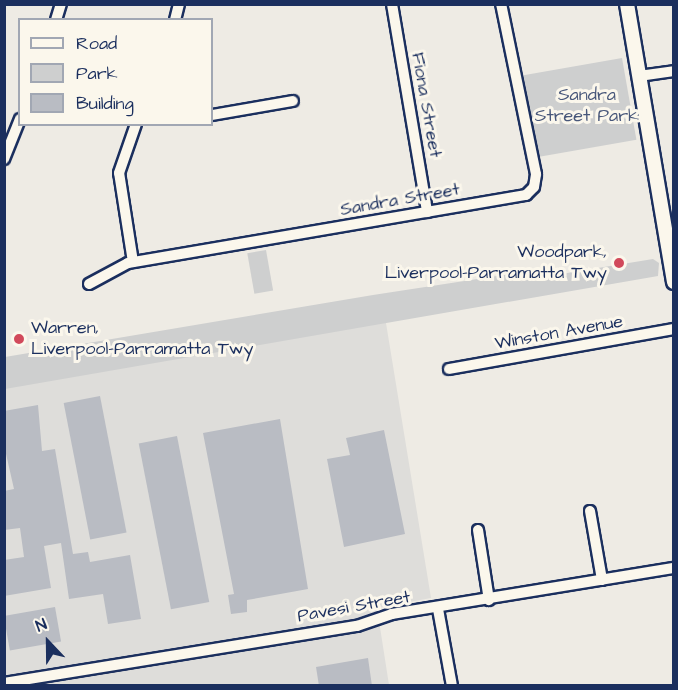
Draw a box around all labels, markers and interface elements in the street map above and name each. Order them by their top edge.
legend [18,18,213,126]
text: Road [76,31,117,56]
street label: Fiona Street [406,51,446,159]
text: Park [76,61,118,86]
park label: Sandra Street Park [535,85,639,128]
text: Building [76,91,134,116]
street label: Sandra Street [339,179,461,221]
place label: Woodpark, Liverpool-Parramatta Twy [385,242,607,284]
marker: Woodpark, Liverpool-Parramatta Twy [612,256,626,270]
street label: Winston Avenue [493,311,625,355]
place label: Warren, Liverpool-Parramatta Twy [31,318,253,360]
marker: Warren, Liverpool-Parramatta Twy [12,332,26,346]
street label: Pavesi Street [296,586,412,628]
north arrow [18,612,78,672]
text: N [32,613,50,637]

